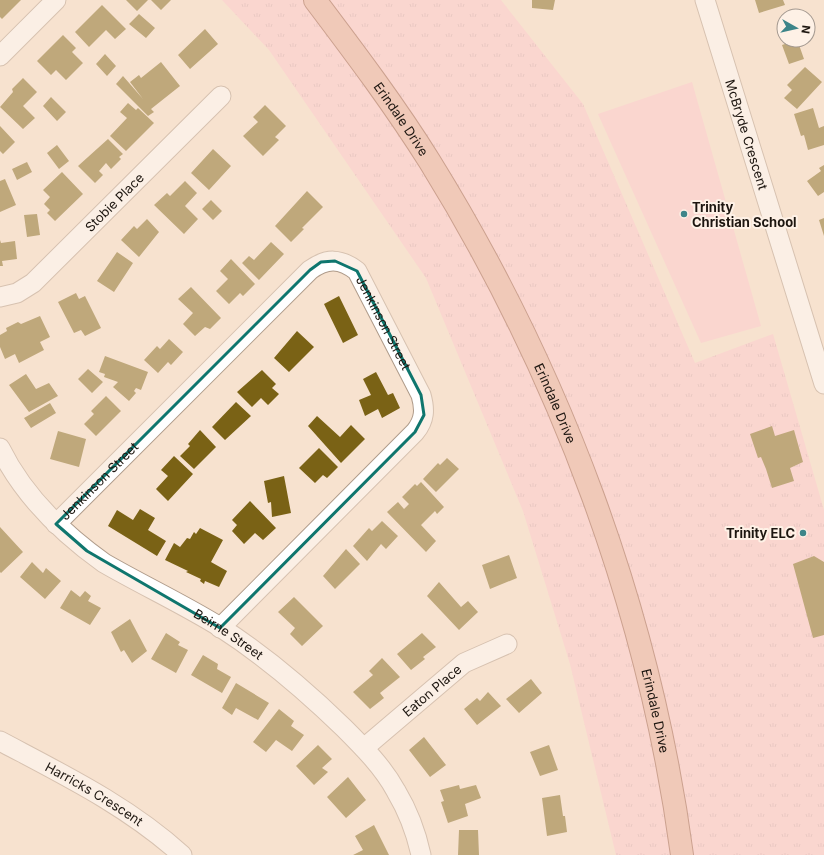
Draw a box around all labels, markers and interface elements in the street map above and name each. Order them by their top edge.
north arrow [776,8,816,48]
text: N [798,24,813,35]
street label: McBryde Crescent [722,78,771,192]
street label: Erindale Drive [371,79,432,159]
street label: Stobie Place [82,169,147,235]
place label: Trinity Christian School [692,199,797,230]
marker: Trinity Christian School [679,209,689,219]
street label: Jenkinson Street [353,273,415,372]
street label: Erindale Drive [531,361,580,446]
street label: Jenkinson Street [57,439,141,523]
place label: Trinity ELC [726,525,795,541]
marker: Trinity ELC [798,528,808,538]
street label: Beirne Street [191,605,266,663]
street label: Eaton Place [399,661,465,720]
street label: Erindale Drive [638,667,673,754]
street label: Harricks Crescent [43,758,146,829]

